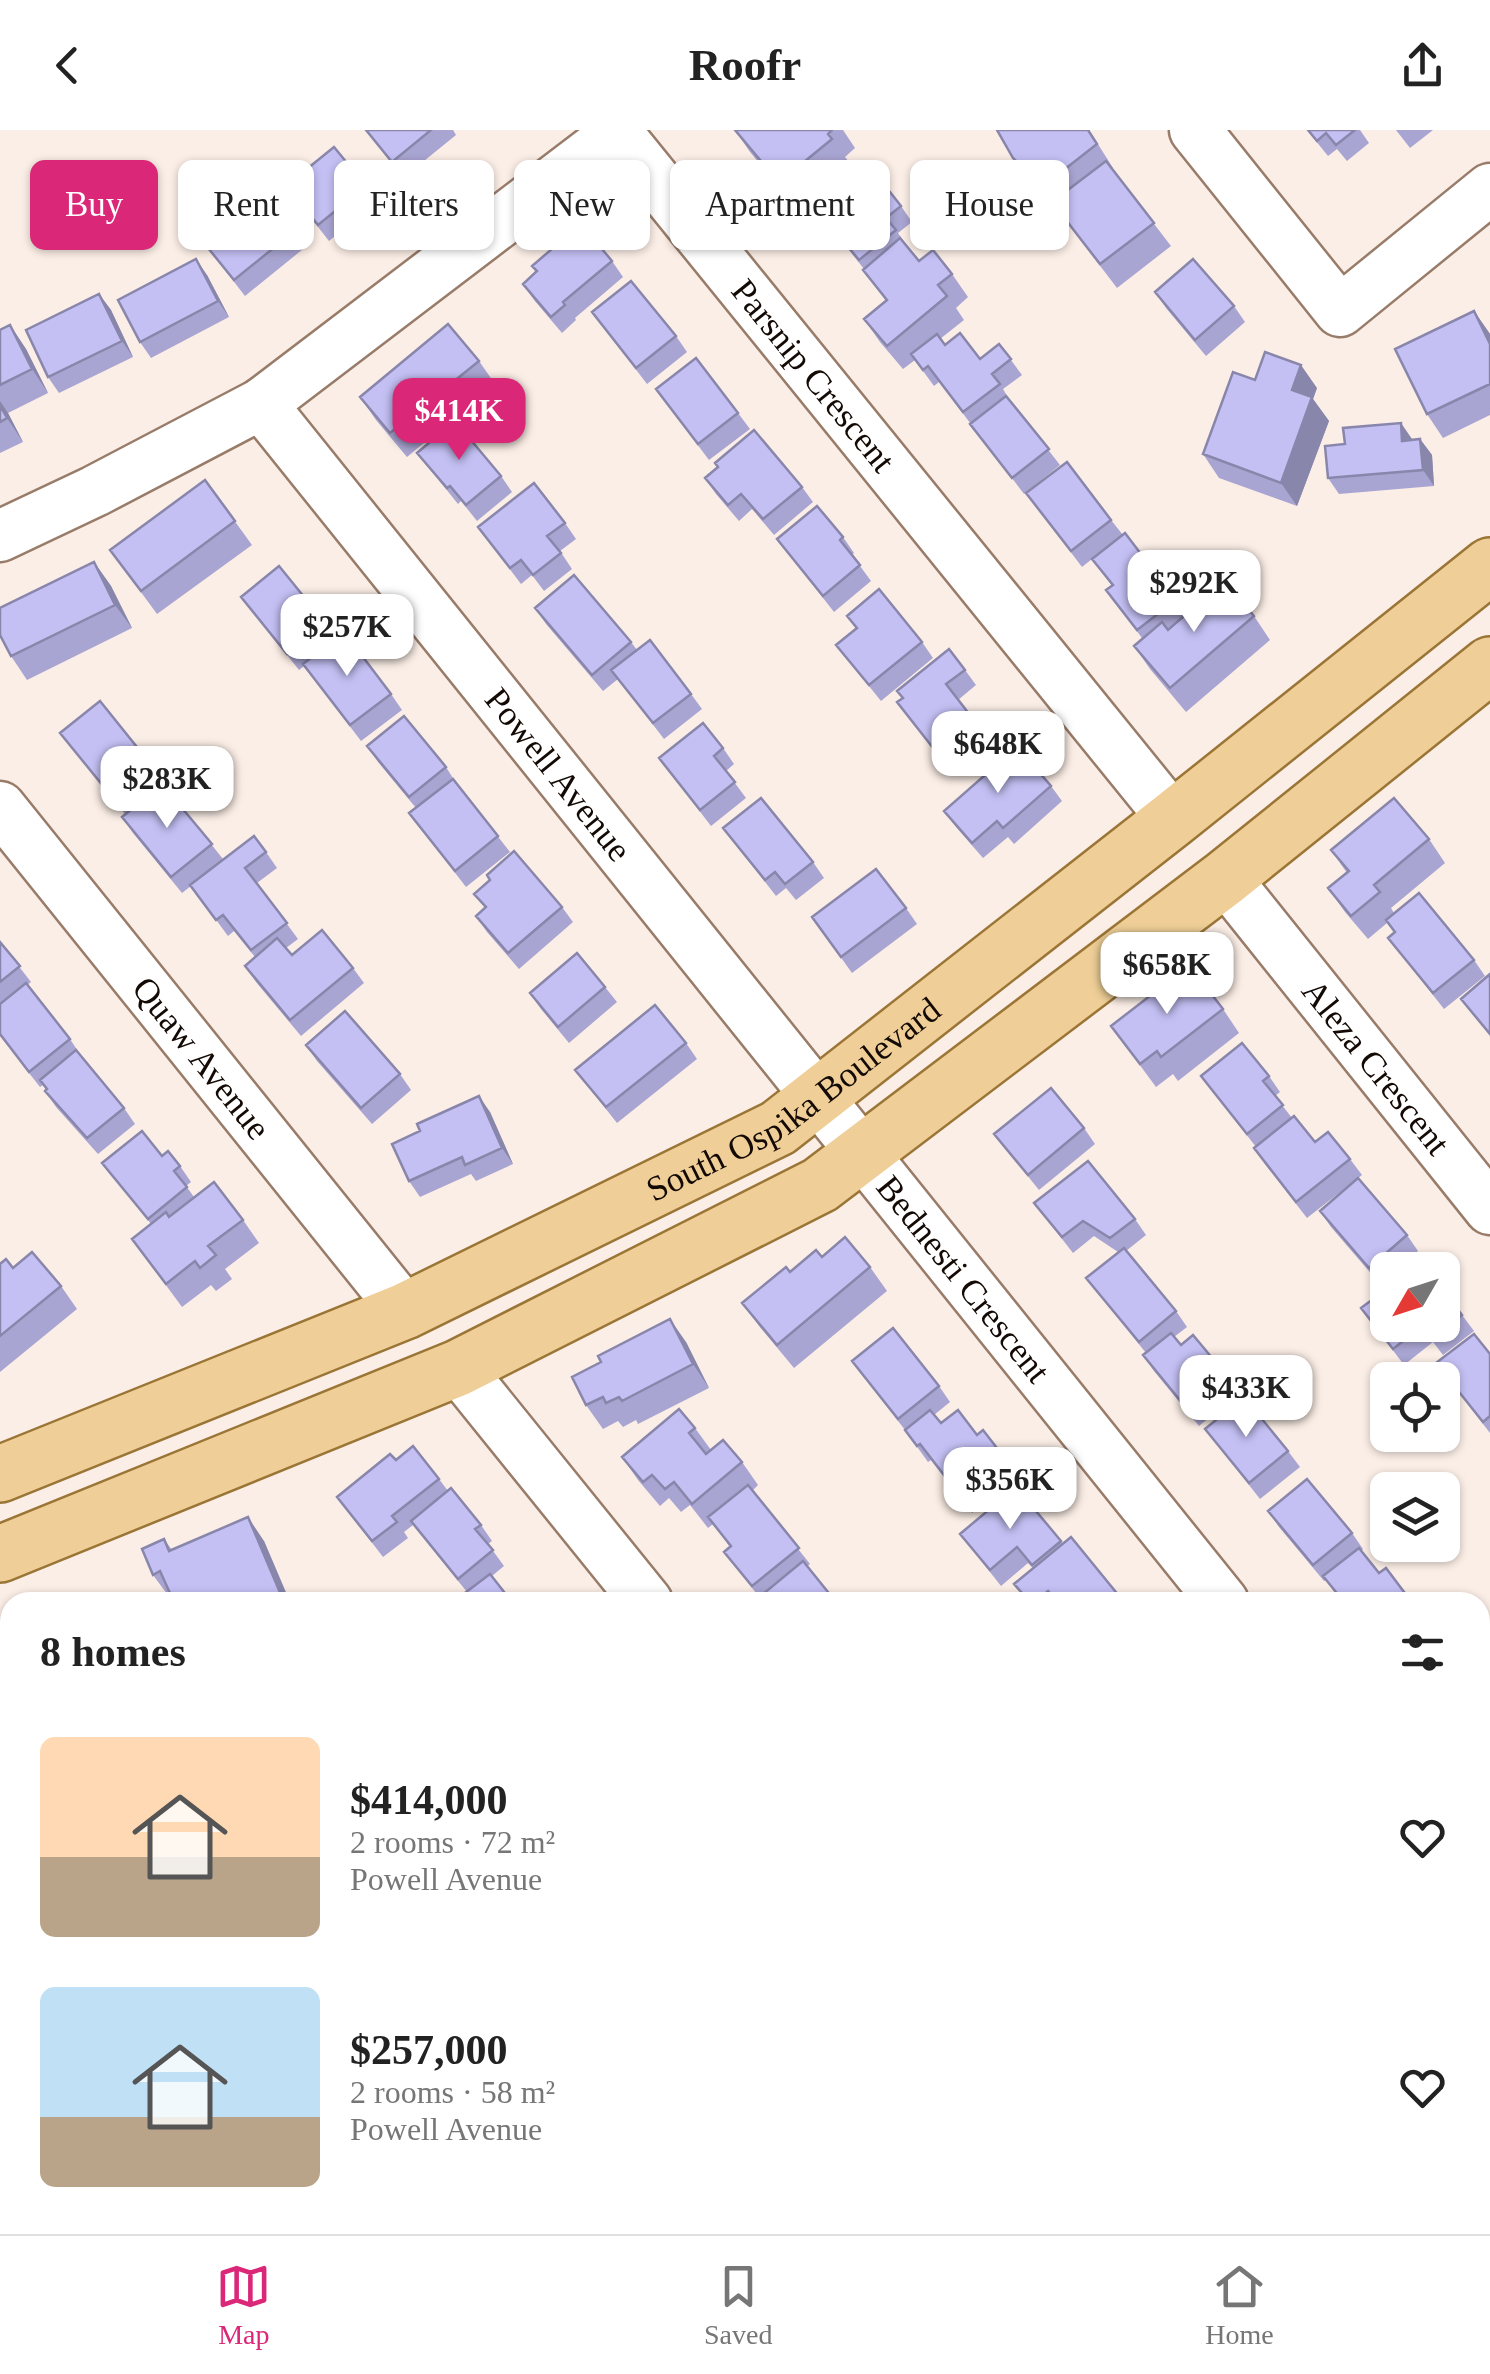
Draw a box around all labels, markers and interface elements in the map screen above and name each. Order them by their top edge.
icon: back [40,38,95,93]
icon: share [1395,38,1450,93]
text: Roofr [689,40,801,90]
chip: Buy [30,160,158,250]
chip: Rent [178,160,314,250]
chip: Filters [334,160,494,250]
chip: New [514,160,650,250]
chip: Apartment [670,160,890,250]
chip: House [910,160,1069,250]
street label: Parsnip Crescent [724,271,903,480]
pin: $414K [389,378,529,463]
text: $414K [415,392,503,428]
pin: $292K [1124,550,1264,635]
text: $292K [1150,564,1238,600]
pin: $257K [277,594,417,679]
text: $257K [303,608,391,644]
street label: Powell Avenue [477,680,639,869]
pin: $648K [928,711,1068,796]
text: $648K [954,725,1042,761]
pin: $283K [97,746,237,831]
text: $283K [123,760,211,796]
pin: $658K [1097,932,1237,1017]
text: $658K [1123,946,1211,982]
street label: Quaw Avenue [125,969,279,1147]
street label: Aleza Crescent [1294,972,1458,1162]
street label: South Ospika Boulevard [640,989,948,1209]
street label: Bednesti Crescent [869,1168,1058,1390]
north arrow [1370,1252,1460,1342]
map controls [1370,1252,1460,1562]
pin: $433K [1176,1355,1316,1440]
button: locate [1370,1362,1460,1452]
text: $433K [1202,1369,1290,1405]
pin: $356K [940,1447,1080,1532]
text: $356K [966,1461,1054,1497]
button: layers [1370,1472,1460,1562]
icon: filters [1395,1625,1450,1680]
text: 8 homes [40,1629,186,1675]
icon: home [120,1777,240,1897]
text: $414,000 [350,1777,508,1823]
icon: heart [1395,1810,1450,1865]
text: 2 rooms · 72 m² [350,1824,555,1860]
text: Powell Avenue [350,1861,542,1897]
icon: home [120,2027,240,2147]
text: $257,000 [350,2027,508,2073]
icon: heart [1395,2060,1450,2115]
text: 2 rooms · 58 m² [350,2074,555,2110]
text: Powell Avenue [350,2111,542,2147]
tab: Map [216,2259,271,2351]
tab: Saved [704,2259,772,2351]
tab: Home [1205,2259,1274,2351]

